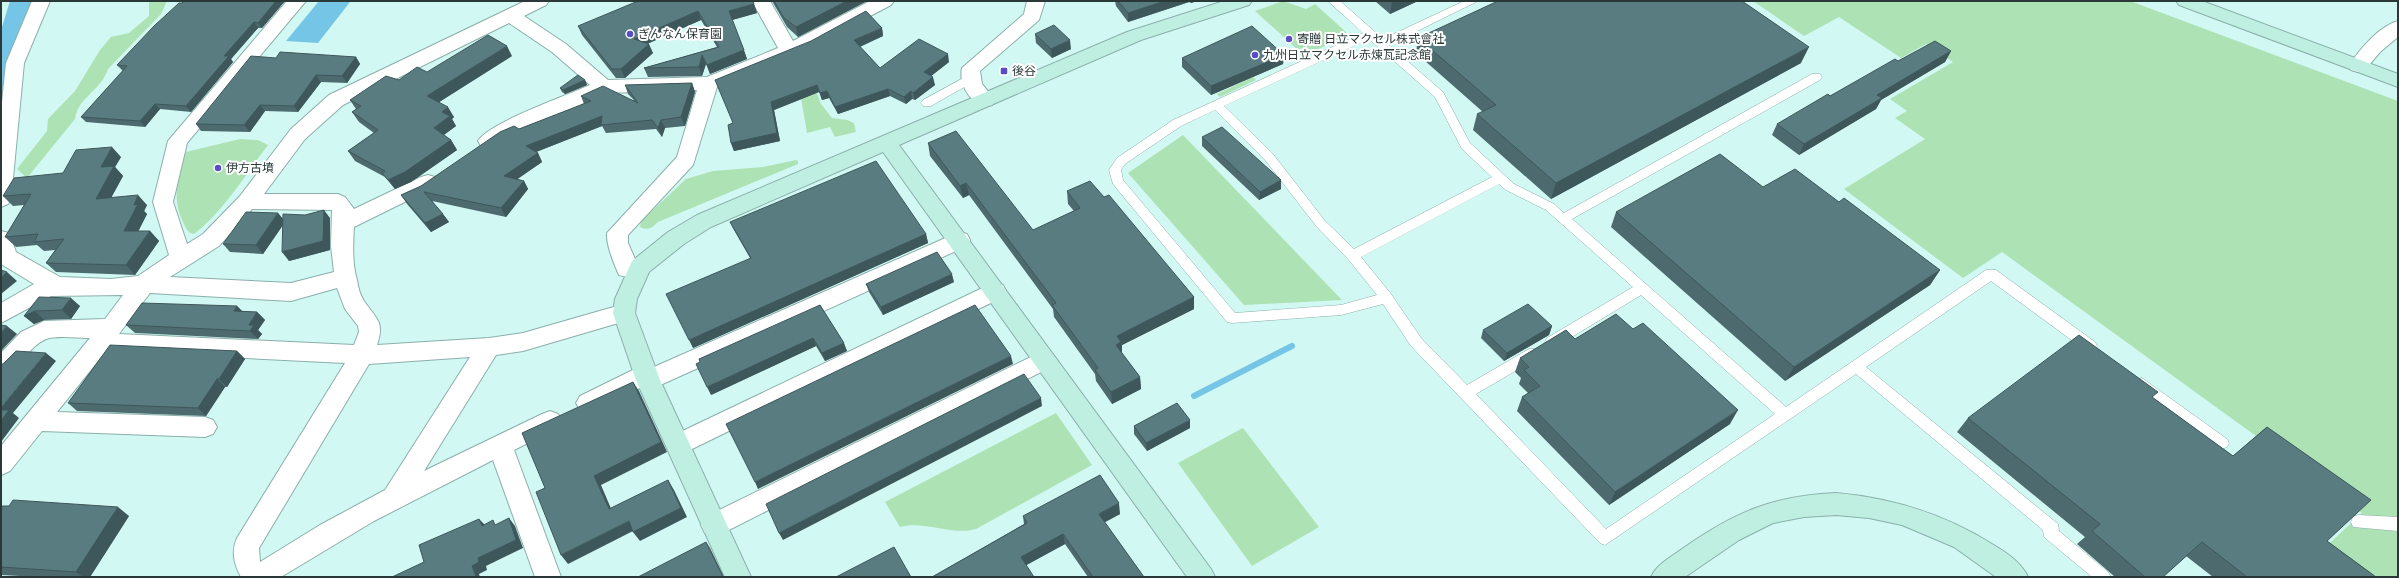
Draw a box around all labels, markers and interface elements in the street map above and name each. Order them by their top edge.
place label: ぎんなん保育園 [638,26,722,42]
marker: ぎんなん保育園 [625,29,635,39]
place label: 寄贈 日立マクセル株式會社 [1297,31,1444,47]
marker: 寄贈 日立マクセル株式會社 [1284,34,1294,44]
place label: 九州日立マクセル赤煉瓦記念館 [1263,47,1431,63]
marker: 九州日立マクセル赤煉瓦記念館 [1250,50,1260,60]
place label: 後谷 [1012,63,1036,79]
marker: 後谷 [999,66,1009,76]
place label: 伊方古墳 [226,160,274,176]
marker: 伊方古墳 [213,163,223,173]

